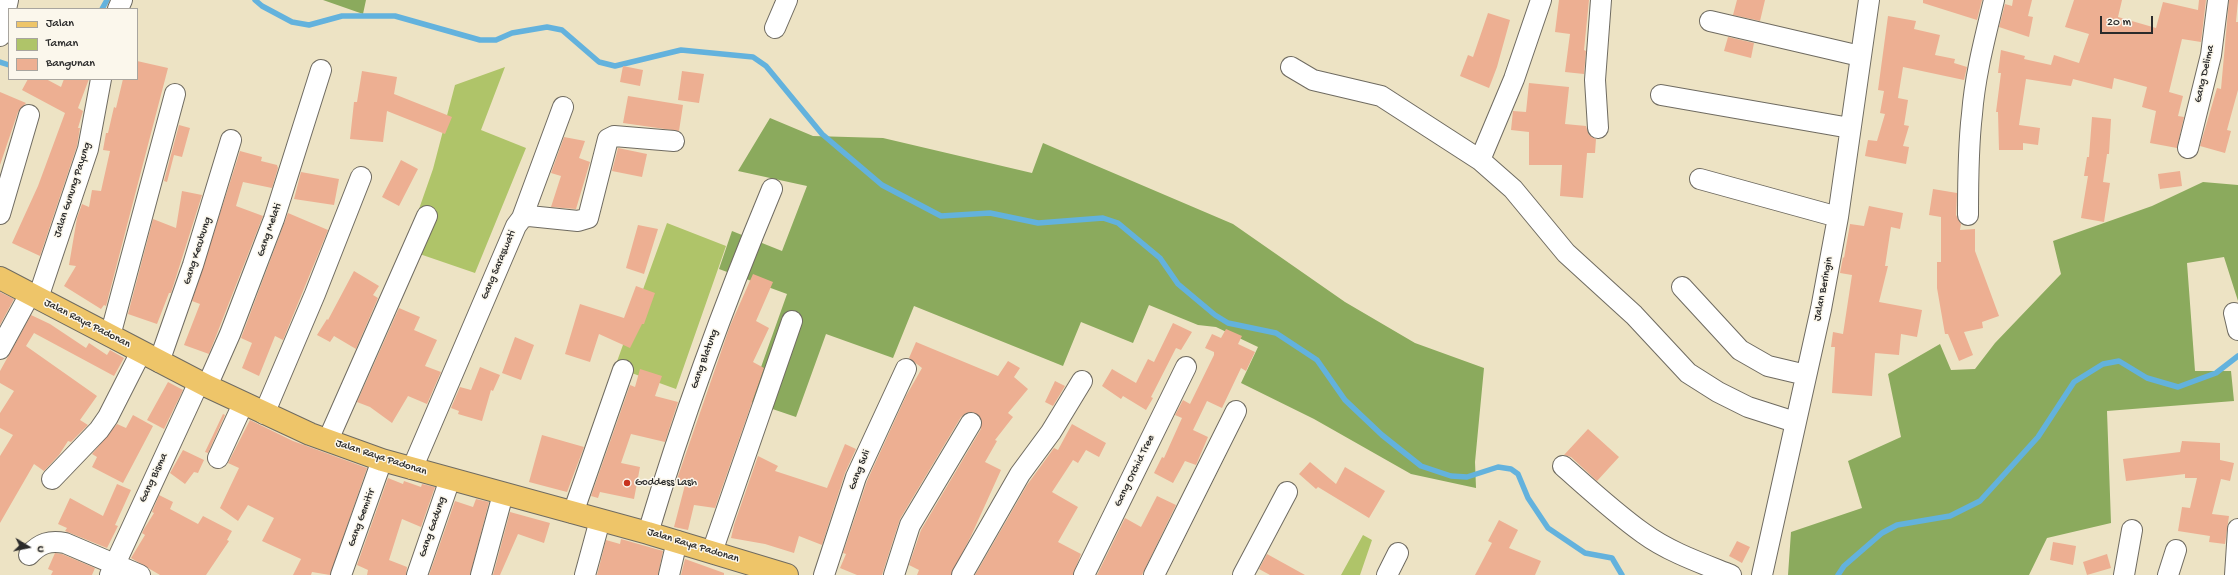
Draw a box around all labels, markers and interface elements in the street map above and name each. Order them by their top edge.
legend [8,8,138,80]
scale bar [2102,8,2155,34]
text: 20 m [2107,16,2131,30]
text: Jalan [46,17,74,31]
text: Taman [46,37,78,51]
street label: Gang Delima [2192,44,2218,104]
text: Bangunan [46,57,95,71]
street label: Jalan Gunung Payung [51,141,95,239]
street label: Gang Melati [255,201,285,259]
street label: Gang Kecubung [181,216,215,286]
street label: Gang Saraswati [478,228,520,302]
street label: Jalan Beringin [1811,256,1837,322]
street label: Jalan Raya Padonan [42,297,132,351]
street label: Gang Blatung [688,327,722,391]
street label: Gang Orchid Tree [1112,433,1158,509]
street label: Jalan Raya Padonan [334,437,428,479]
street label: Gang Suli [846,448,874,492]
street label: Gang Bisma [137,451,171,505]
place label: Goddess Lash [635,476,697,490]
marker: Goddess Lash [622,478,632,488]
street label: Gang Gemitir [345,487,379,549]
street label: Gang Gadung [416,495,450,559]
street label: Jalan Raya Padonan [646,526,740,566]
north arrow [8,527,48,567]
text: U [33,545,46,553]

